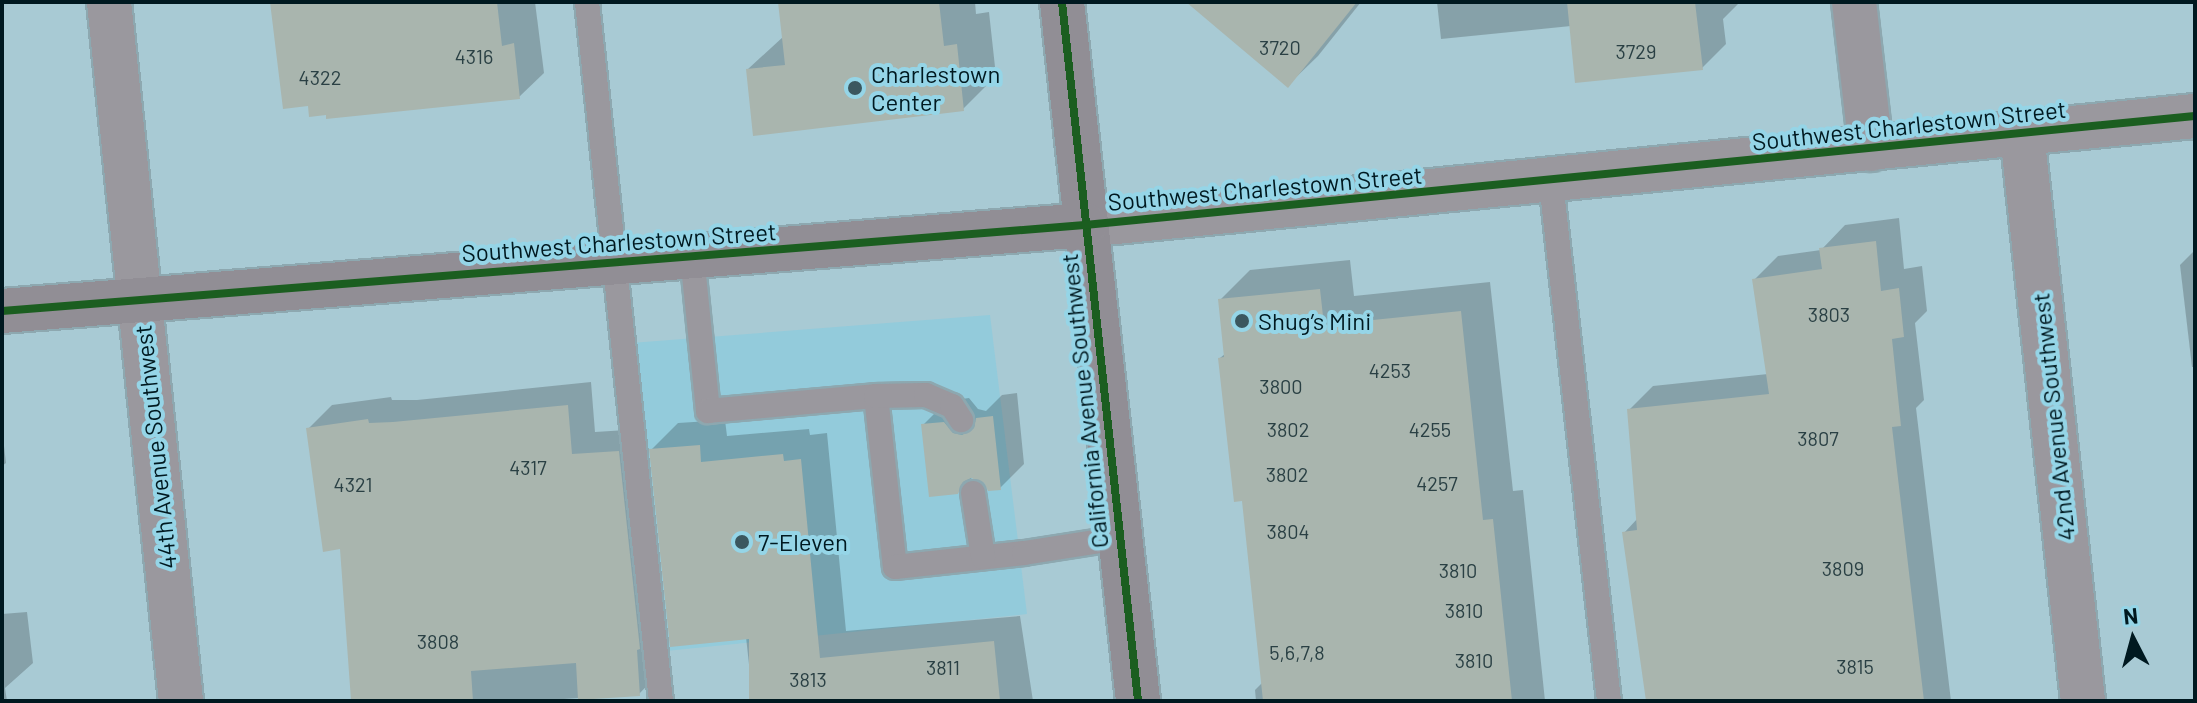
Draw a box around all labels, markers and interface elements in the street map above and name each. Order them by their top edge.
house number: 3720 [1259,35,1301,59]
house number: 3729 [1616,39,1656,63]
house number: 4316 [455,44,493,68]
place label: Charlestown Center [871,60,1000,116]
house number: 4322 [299,65,341,89]
marker: Charlestown Center [846,79,864,97]
street label: Southwest Charlestown Street [1751,94,2067,156]
street label: Southwest Charlestown Street [1107,160,1423,216]
street label: Southwest Charlestown Street [461,217,777,267]
street label: California Avenue Southwest [1054,252,1114,550]
street label: 42nd Avenue Southwest [2026,292,2080,542]
house number: 3803 [1808,302,1850,326]
place label: Shug’s Mini [1258,307,1371,335]
marker: Shug’s Mini [1233,312,1251,330]
street label: 44th Avenue Southwest [128,324,182,570]
house number: 4253 [1369,358,1411,382]
house number: 3800 [1259,374,1303,398]
house number: 3802 [1267,417,1309,441]
house number: 4255 [1409,417,1451,441]
house number: 3807 [1797,426,1839,450]
house number: 4317 [509,455,547,479]
house number: 3802 [1266,462,1308,486]
house number: 4257 [1416,471,1458,495]
house number: 4321 [334,472,372,496]
house number: 3804 [1266,519,1310,543]
place label: 7-Eleven [758,528,848,556]
marker: 7-Eleven [733,533,751,551]
house number: 3809 [1822,556,1864,580]
house number: 3810 [1439,558,1477,582]
house number: 3810 [1445,598,1483,622]
north arrow [2093,599,2173,679]
text: N [2122,601,2139,629]
house number: 3808 [417,629,459,653]
house number: 5,6,7,8 [1269,640,1325,664]
house number: 3810 [1455,648,1493,672]
house number: 3815 [1836,654,1874,678]
house number: 3811 [926,655,960,679]
house number: 3813 [789,667,827,691]

